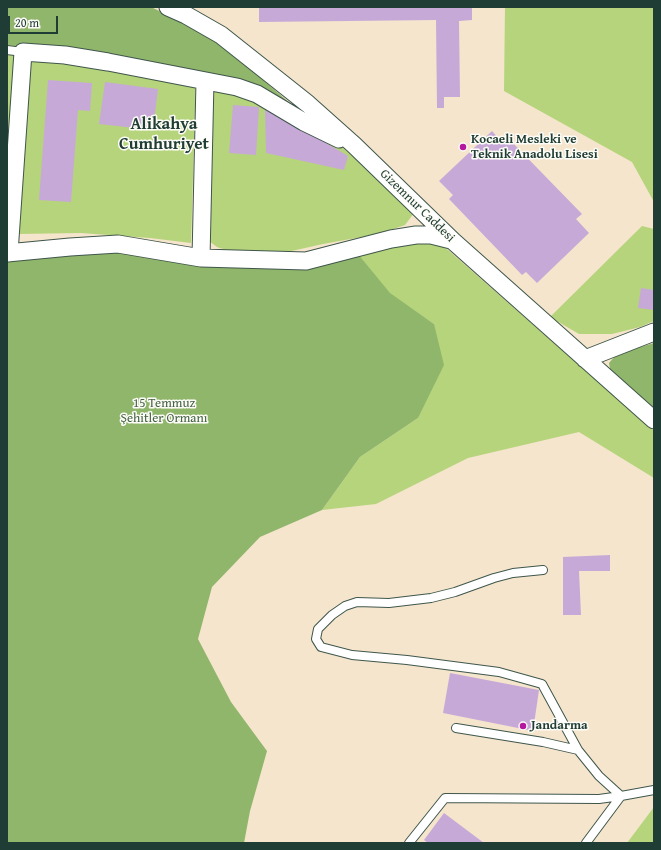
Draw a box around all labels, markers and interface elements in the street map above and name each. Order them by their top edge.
scale bar [10,8,60,34]
text: 20 m [15,14,39,31]
district label: Alikahya Cumhuriyet [119,115,209,155]
place label: Kocaeli Mesleki ve Teknik Anadolu Lisesi [471,132,598,163]
marker: Kocaeli Mesleki ve Teknik Anadolu Lisesi [458,142,468,152]
street label: Gizemnur Caddesi [376,166,458,246]
park label: 15 Temmuz Şehitler Ormanı [121,396,207,427]
place label: Jandarma [531,718,588,734]
marker: Jandarma [518,721,528,731]

